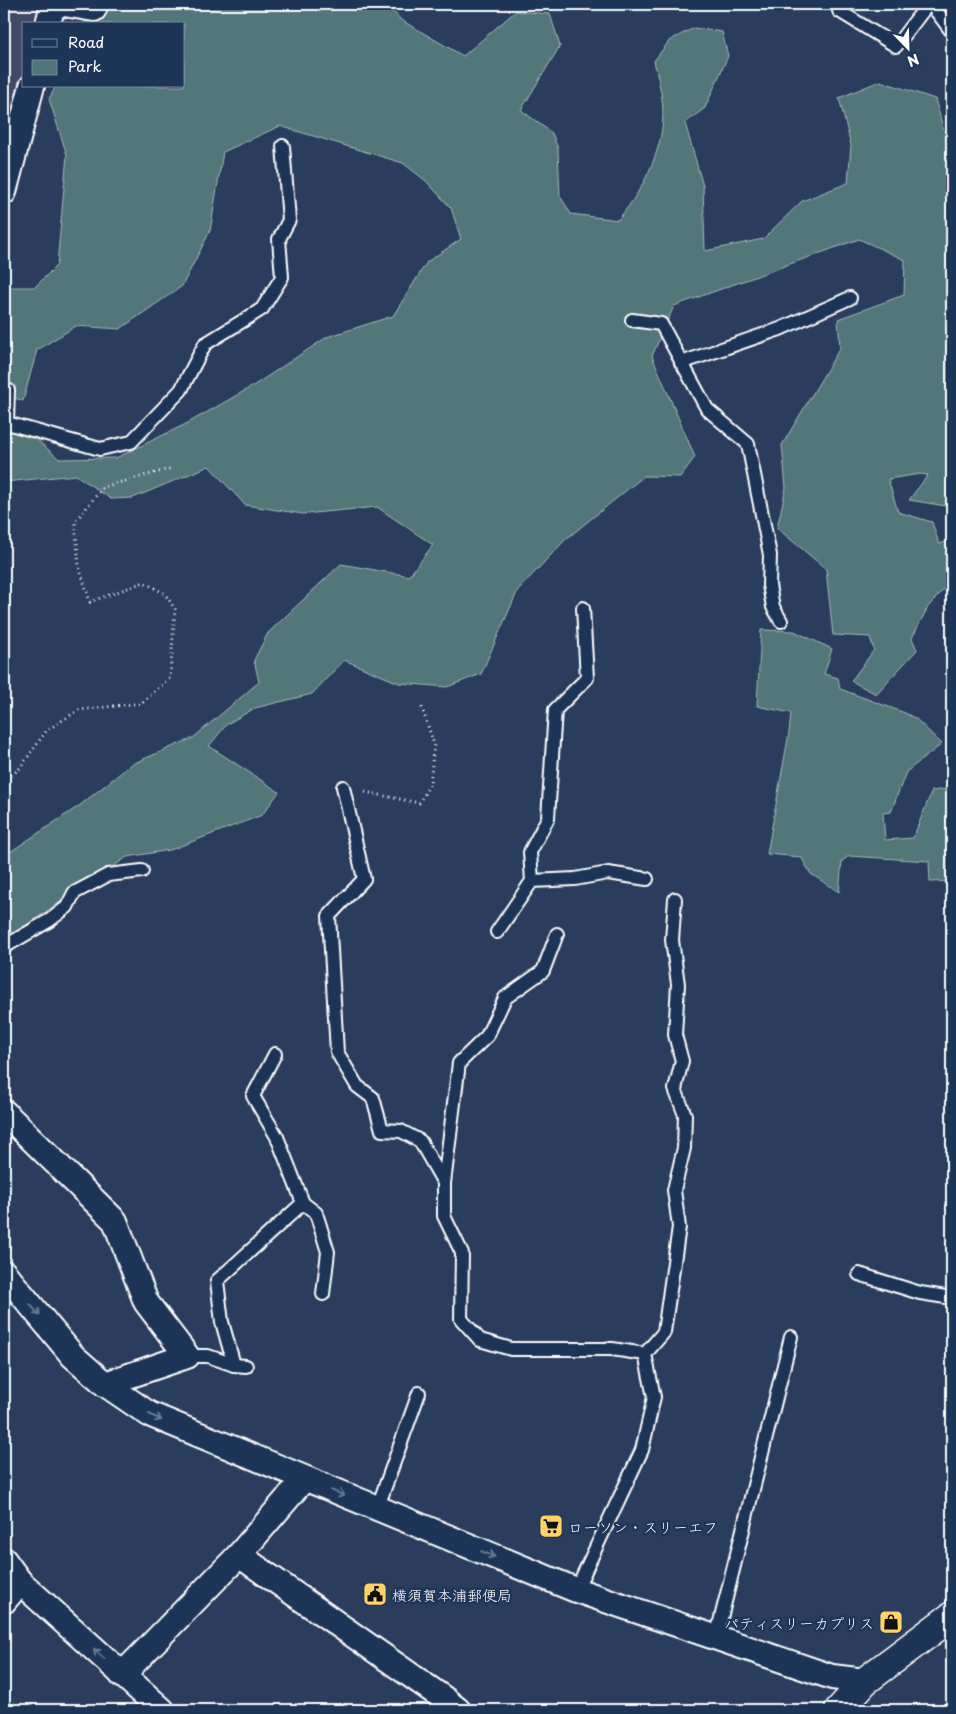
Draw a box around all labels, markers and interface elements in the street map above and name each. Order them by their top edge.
legend [22,22,185,88]
north arrow [884,22,934,72]
text: Road [68,30,104,53]
text: N [904,49,922,72]
text: Park [68,54,102,77]
one-way arrow [29,1303,40,1316]
one-way arrow [148,1412,163,1422]
one-way arrow [330,1490,345,1499]
supermarket icon: ローソン・スリーエフ [538,1513,564,1539]
place label: ローソン・スリーエフ [568,1515,718,1538]
one-way arrow [480,1550,495,1560]
public building icon: 横須賀本浦郵便局 [362,1581,388,1607]
place label: 横須賀本浦郵便局 [392,1583,512,1606]
shop icon: パティスリーカプリス [878,1609,904,1635]
place label: パティスリーカプリス [724,1611,874,1634]
one-way arrow [93,1649,106,1660]

